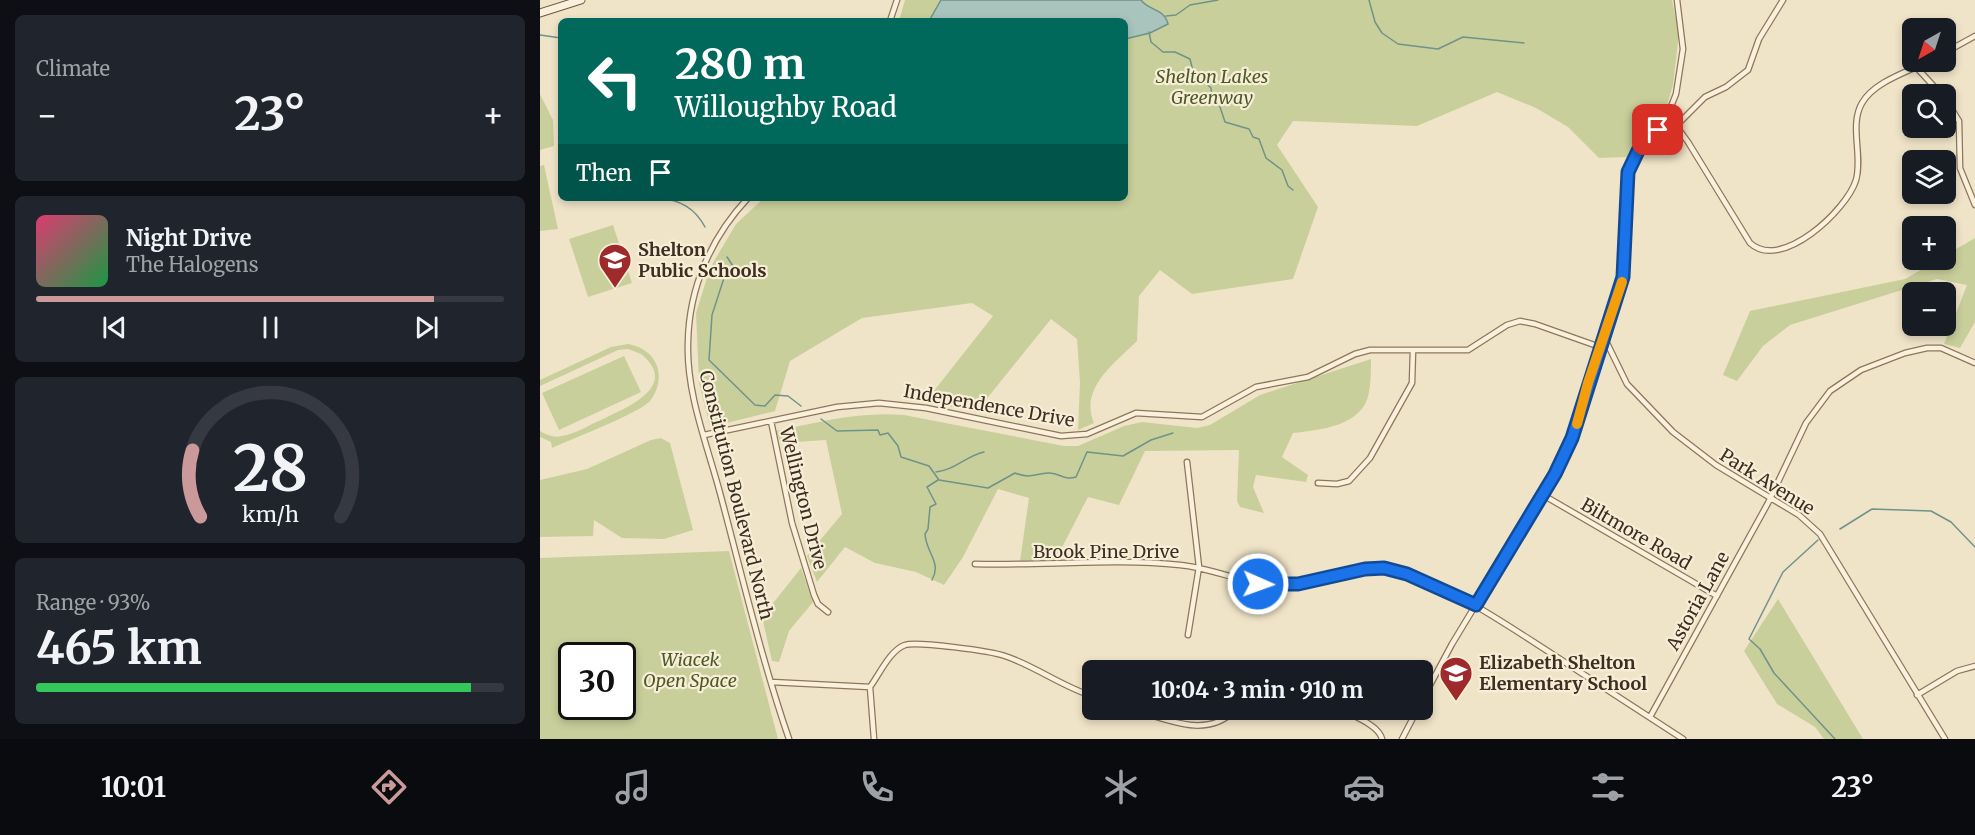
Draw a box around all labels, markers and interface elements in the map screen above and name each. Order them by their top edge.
north arrow [1902,18,1956,72]
map controls [1902,18,1956,336]
text: 280 m [675,38,805,90]
icon: left [576,42,654,120]
text: Climate [36,56,110,81]
park label: Shelton Lakes Greenway [1156,65,1268,109]
button: search [1902,84,1956,138]
text: 23° [234,86,306,142]
text: Willoughby Road [675,90,897,124]
text: − [36,95,58,136]
text: + [482,95,504,136]
pin [1632,104,1683,155]
icon: arrive [1641,113,1674,146]
button: layers [1902,150,1956,204]
icon: arrive [644,156,677,189]
text: Then [576,159,632,187]
button: + [1902,216,1956,270]
text: Night Drive [126,224,251,252]
place label: Shelton Public Schools [638,238,767,282]
school or university icon: Shelton Public Schools [597,242,633,289]
text: The Halogens [126,252,258,277]
button: − [1902,282,1956,336]
icon: previous [98,311,131,344]
icon: pause [254,311,287,344]
icon: next [410,311,443,344]
street label: Constitution Boulevard North [694,368,779,622]
street label: Independence Drive [902,379,1076,432]
street label: Wellington Drive [774,423,832,572]
text: 28 [233,430,307,508]
street label: Park Avenue [1716,443,1819,520]
street label: Biltmore Road [1577,493,1696,575]
text: km/h [242,501,298,528]
street label: Brook Pine Drive [1033,540,1179,563]
street label: Astoria Lane [1661,547,1734,655]
position arrow [1226,552,1290,616]
text: Range · 93% [36,590,151,615]
text: 465 km [36,620,202,676]
speed limit sign: 30 [558,642,636,720]
park label: Wiacek Open Space [643,648,737,692]
place label: Elizabeth Shelton Elementary School [1479,651,1647,695]
school or university icon: Elizabeth Shelton Elementary School [1438,655,1474,702]
text: 10:04 · 3 min · 910 m [1152,676,1363,704]
icon: directions [368,766,410,808]
icon: music [612,766,654,808]
icon: phone [856,766,898,808]
icon: climate [1100,766,1142,808]
icon: car [1343,766,1385,808]
icon: filters [1587,766,1629,808]
text: 10:01 [101,770,166,804]
text: 23° [1831,770,1874,804]

